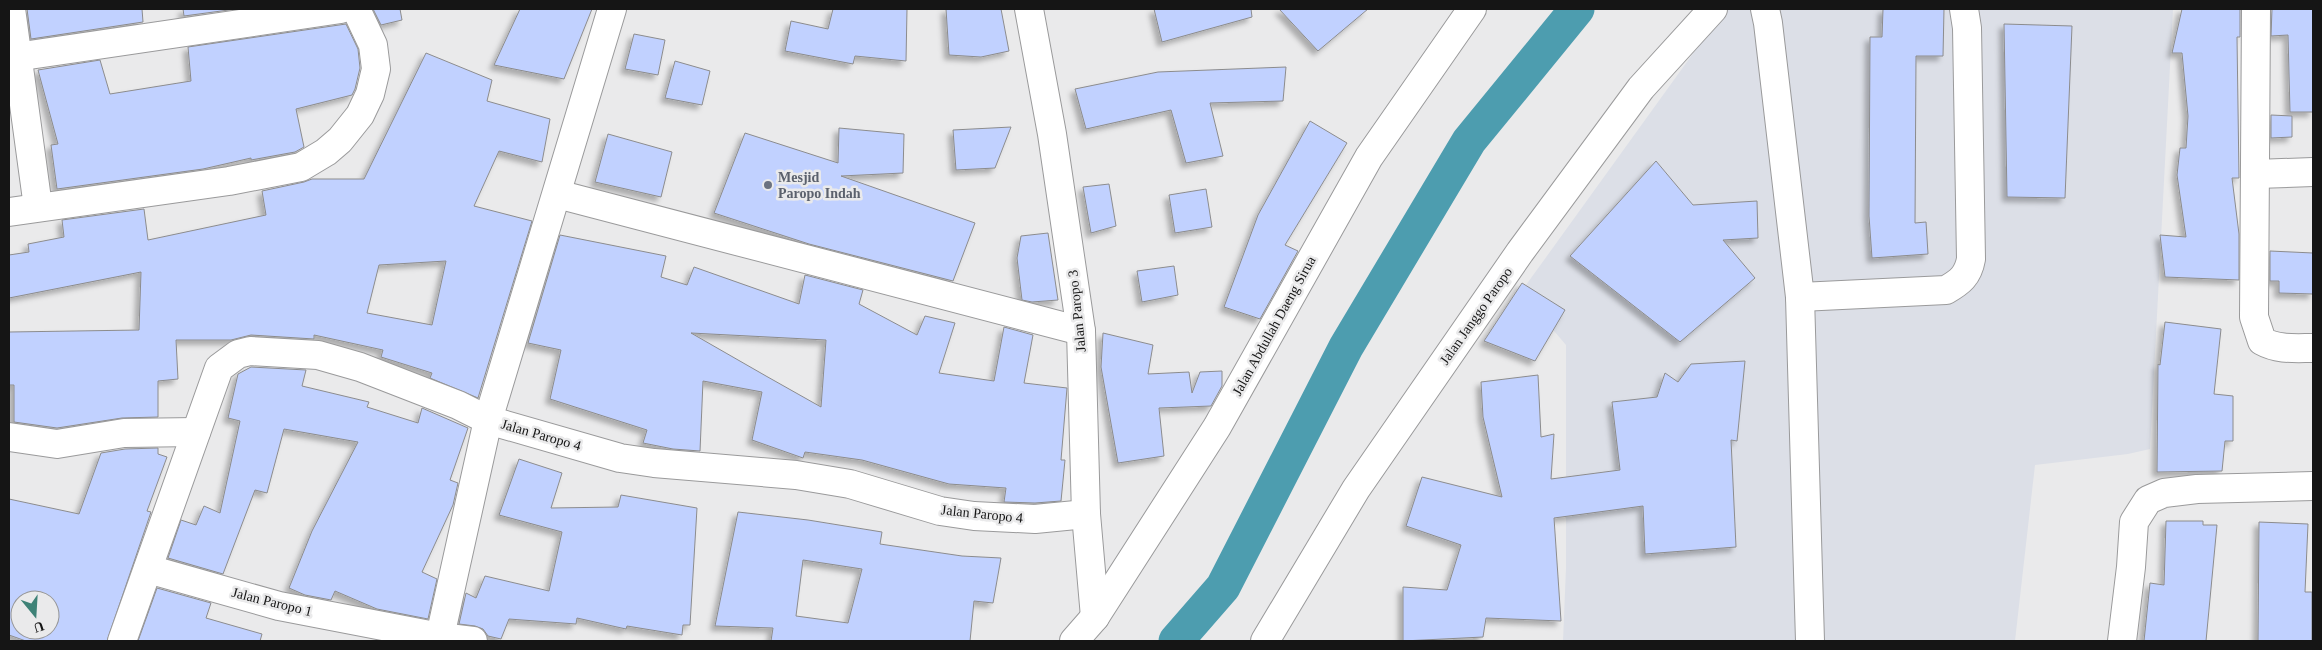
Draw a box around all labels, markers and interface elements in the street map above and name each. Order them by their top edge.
place label: Mesjid Paropo Indah [778,170,861,201]
marker: Mesjid Paropo Indah [762,179,774,191]
street label: Jalan Abdullah Daeng Sirua [1229,253,1319,398]
street label: Jalan Janggo Paropo [1437,265,1515,367]
street label: Jalan Paropo 3 [1065,269,1089,353]
street label: Jalan Paropo 4 [499,416,583,454]
street label: Jalan Paropo 4 [940,502,1024,526]
street label: Jalan Paropo 1 [230,585,314,619]
north arrow [10,590,60,640]
text: U [32,618,46,636]

